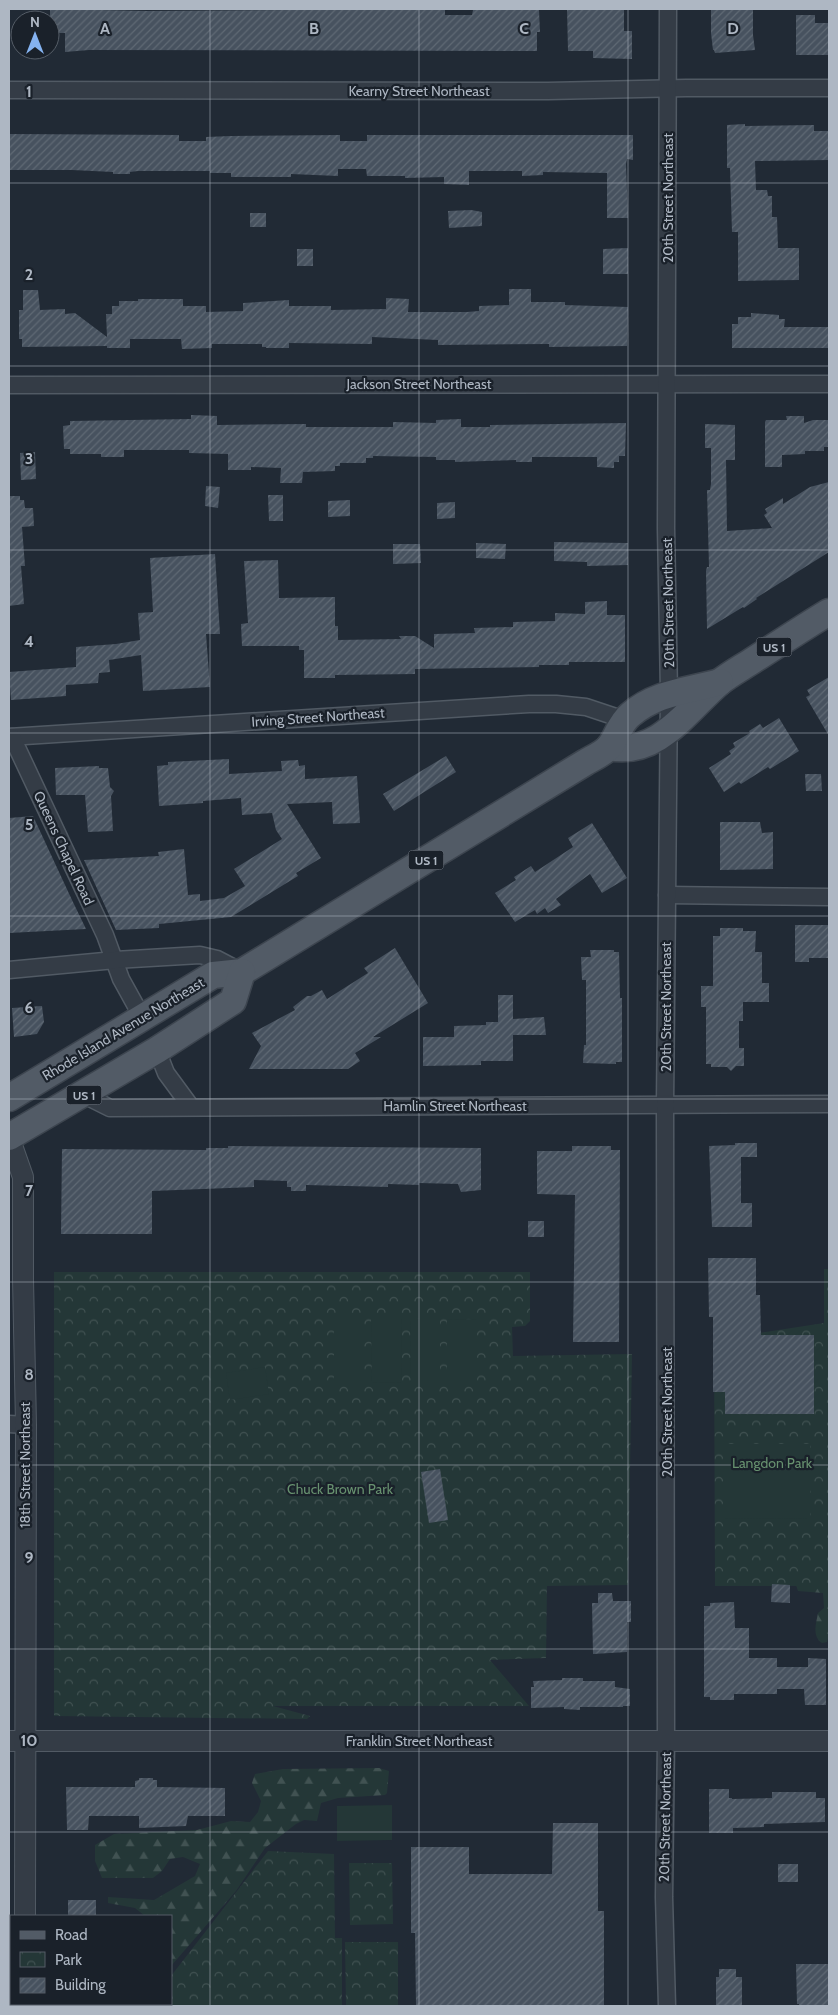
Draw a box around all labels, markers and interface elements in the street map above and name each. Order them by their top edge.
north arrow [10,10,60,60]
text: N [30,13,40,31]
text: A [100,19,110,38]
text: B [309,19,319,38]
text: C [519,19,529,38]
text: D [727,19,739,38]
text: 1 [26,82,32,101]
street label: Kearny Street Northeast [348,82,490,100]
street label: 20th Street Northeast [659,133,677,263]
text: 2 [25,265,33,284]
street label: Jackson Street Northeast [346,375,492,393]
text: 3 [25,449,33,468]
street label: 20th Street Northeast [658,537,678,668]
text: 4 [24,632,34,651]
road number: US 1 [756,638,792,656]
street label: Irving Street Northeast [251,703,385,731]
street label: Queens Chapel Road [30,788,98,908]
text: 5 [25,815,33,834]
road number: US 1 [408,850,444,870]
street label: 20th Street Northeast [657,942,675,1072]
street label: Rhode Island Avenue Northeast [39,973,207,1085]
text: 6 [25,998,34,1017]
road number: US 1 [66,1086,102,1104]
street label: Hamlin Street Northeast [383,1097,527,1115]
text: 7 [25,1181,34,1200]
street label: 20th Street Northeast [658,1347,676,1477]
text: 8 [24,1365,34,1384]
street label: 18th Street Northeast [16,1402,34,1528]
park label: Langdon Park [732,1454,813,1472]
park label: Chuck Brown Park [287,1480,394,1498]
text: 9 [25,1548,34,1567]
text: 10 [20,1731,38,1750]
street label: Franklin Street Northeast [346,1732,493,1750]
street label: 20th Street Northeast [655,1751,675,1882]
legend [10,1915,172,2005]
text: Road [55,1926,88,1944]
text: Park [55,1951,82,1969]
text: Building [55,1976,106,1994]

